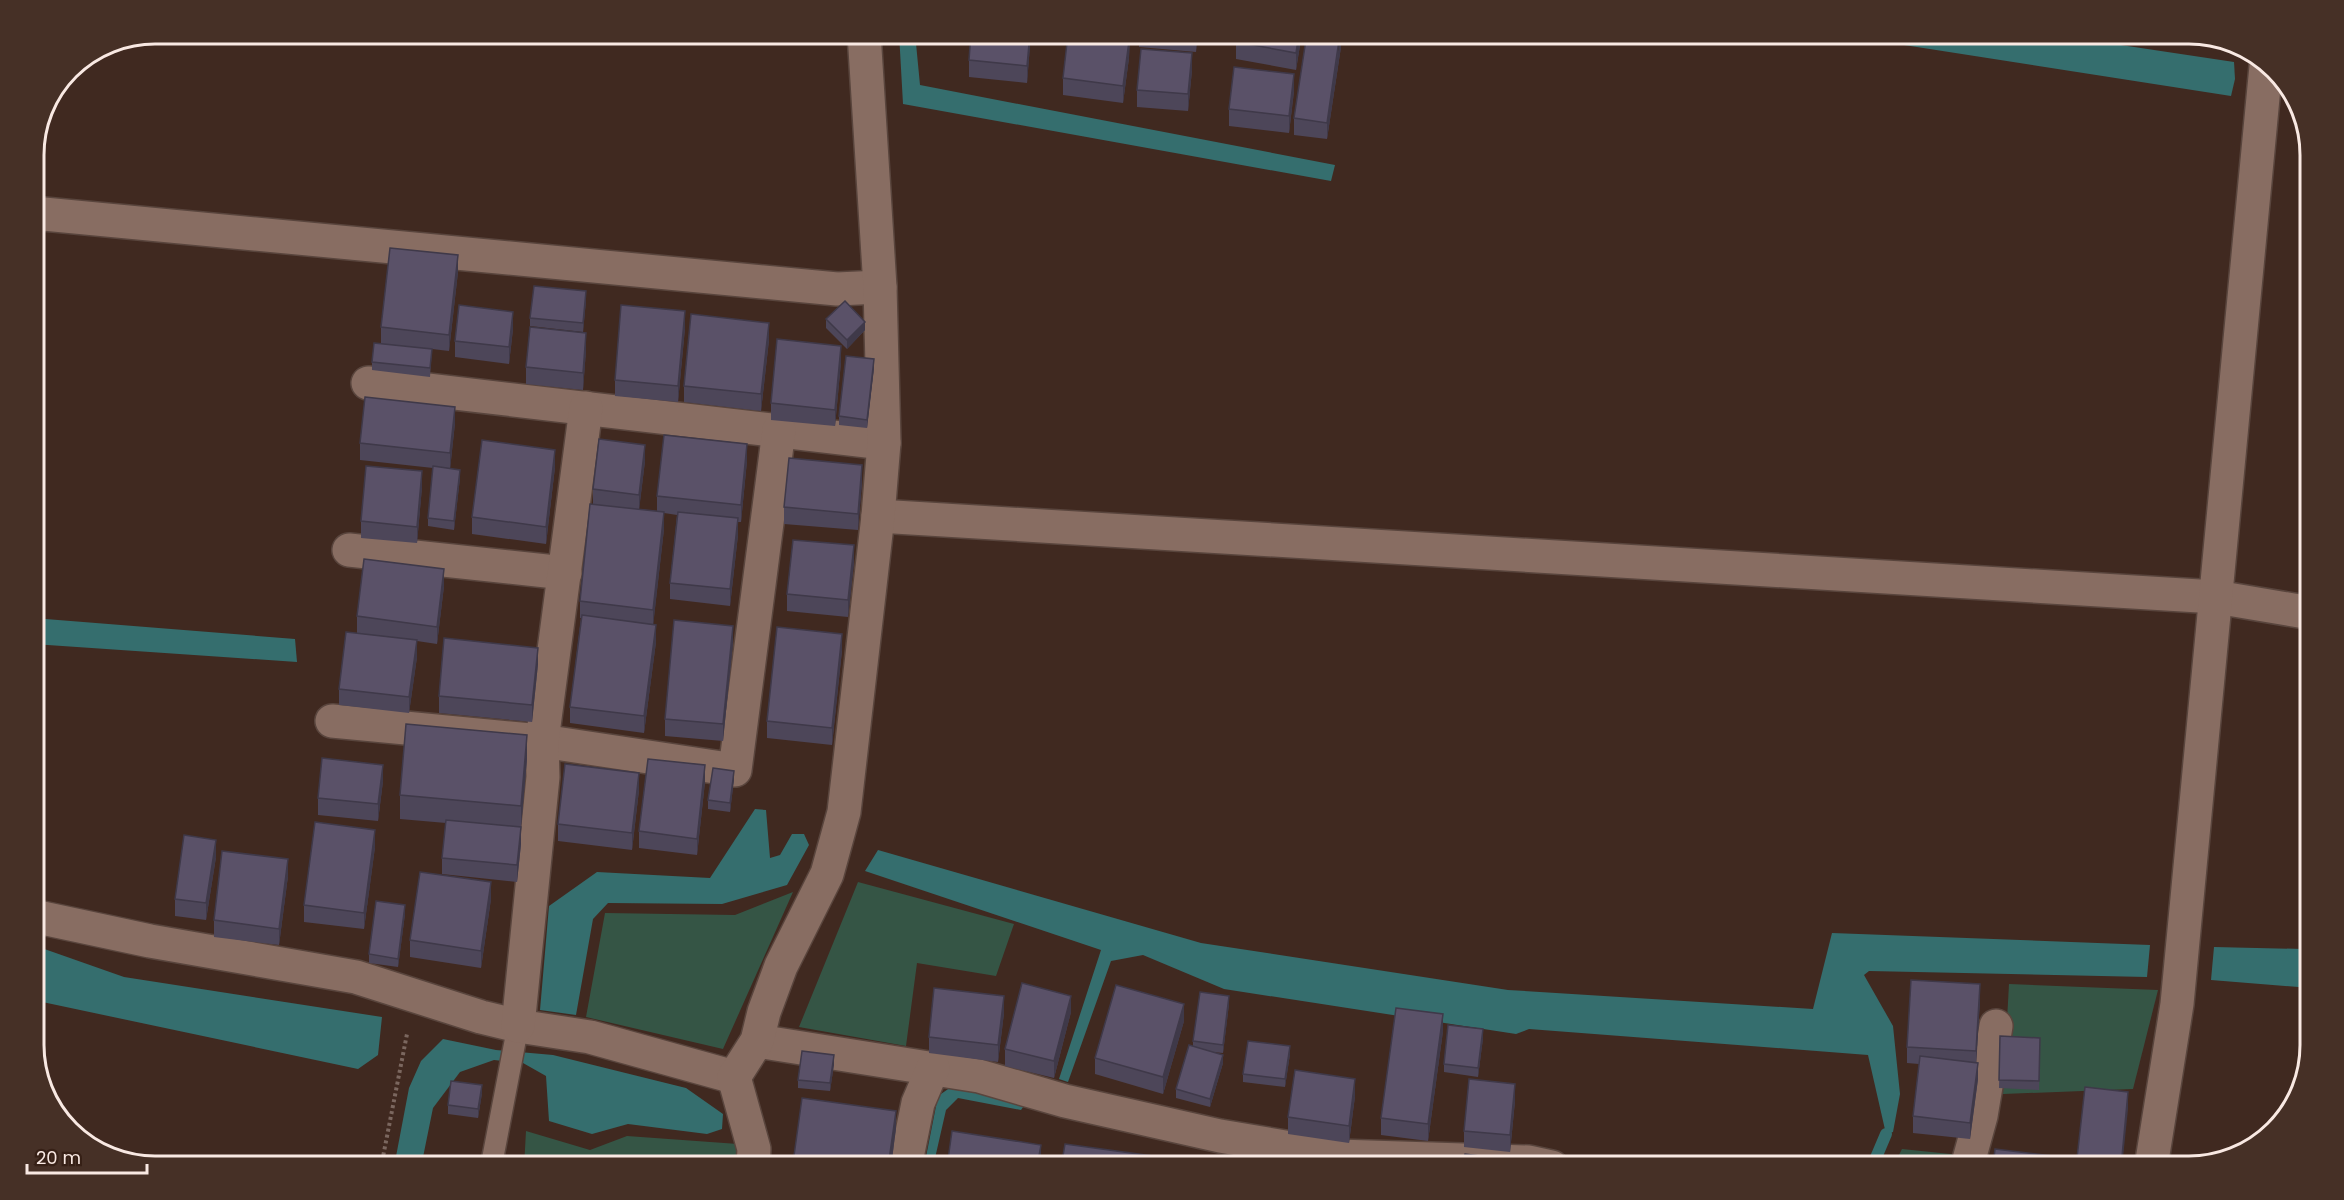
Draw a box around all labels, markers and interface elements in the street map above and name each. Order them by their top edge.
scale bar [27,1137,147,1175]
text: 20 m [36,1145,81,1170]

